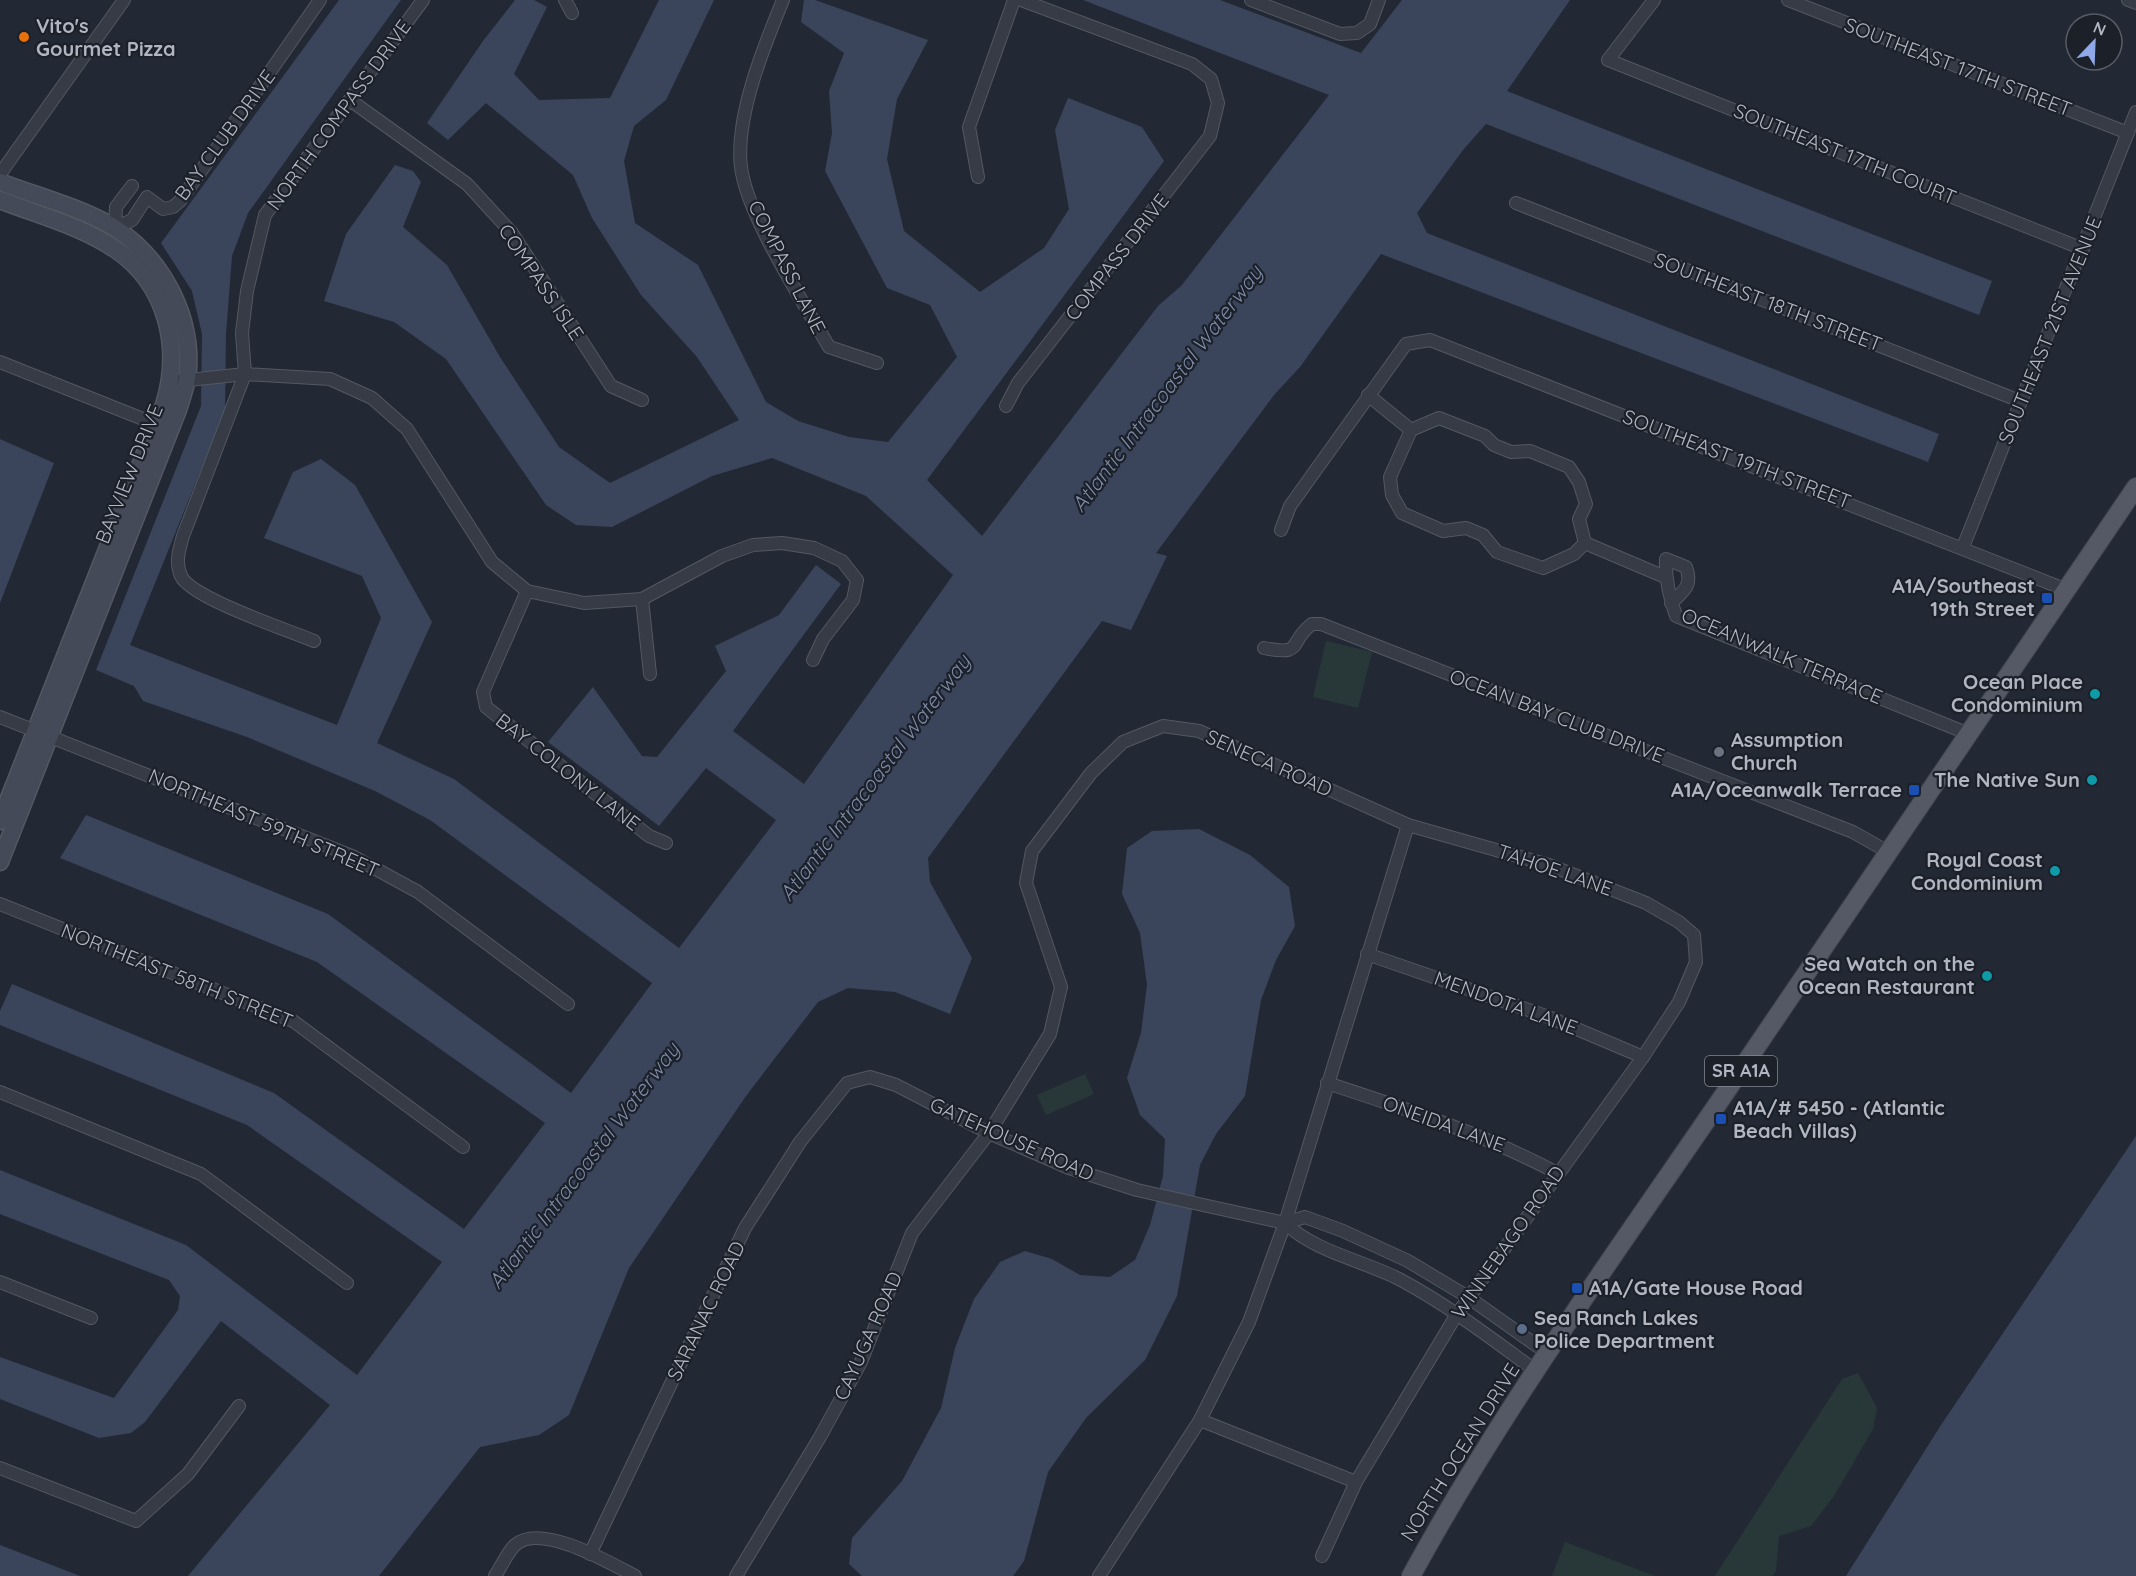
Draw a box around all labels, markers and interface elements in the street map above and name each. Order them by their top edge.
street label: SOUTHEAST 17TH STREET [1841,12,2075,121]
north arrow [2064,12,2124,72]
place label: Vito's Gourmet Pizza [36,13,176,61]
street label: NORTH COMPASS DRIVE [261,15,416,215]
text: N [2091,17,2109,40]
marker: Vito's Gourmet Pizza [17,30,31,44]
street label: BAY CLUB DRIVE [169,65,280,205]
street label: SOUTHEAST 17TH COURT [1730,97,1960,210]
street label: COMPASS DRIVE [1059,188,1174,325]
street label: COMPASS LANE [743,196,832,338]
street label: SOUTHEAST 21ST AVENUE [1992,212,2107,447]
street label: COMPASS ISLE [493,219,590,345]
street label: SOUTHEAST 18TH STREET [1651,246,1886,357]
water label: Atlantic Intracoastal Waterway [1065,259,1268,517]
street label: BAYVIEW DRIVE [89,400,168,547]
street label: SOUTHEAST 19TH STREET [1620,403,1855,514]
place label: A1A/Southeast 19th Street [1892,573,2035,621]
marker: A1A/Southeast 19th Street [2040,591,2054,605]
street label: OCEANWALK TERRACE [1678,602,1887,709]
water label: Atlantic Intracoastal Waterway [773,648,976,906]
street label: OCEAN BAY CLUB DRIVE [1446,663,1668,768]
place label: Ocean Place Condominium [1951,669,2083,717]
marker: Ocean Place Condominium [2088,687,2102,701]
street label: BAY COLONY LANE [491,707,646,836]
street label: SENECA ROAD [1202,724,1336,802]
place label: Assumption Church [1731,727,1843,775]
marker: Assumption Church [1712,745,1726,759]
street label: NORTHEAST 59TH STREET [145,763,383,883]
place label: The Native Sun [1934,767,2080,792]
marker: The Native Sun [2085,773,2099,787]
place label: A1A/Oceanwalk Terrace [1671,777,1902,802]
marker: A1A/Oceanwalk Terrace [1907,783,1921,797]
street label: TAHOE LANE [1494,838,1616,901]
place label: Royal Coast Condominium [1911,847,2043,895]
marker: Royal Coast Condominium [2048,864,2062,878]
street label: NORTHEAST 58TH STREET [58,918,297,1034]
place label: Sea Watch on the Ocean Restaurant [1799,951,1975,999]
street label: MENDOTA LANE [1431,965,1581,1040]
marker: Sea Watch on the Ocean Restaurant [1980,969,1994,983]
water label: Atlantic Intracoastal Waterway [482,1036,685,1294]
road number: SR A1A [1705,1056,1777,1086]
street label: ONEIDA LANE [1380,1090,1509,1157]
street label: GATEHOUSE ROAD [926,1091,1098,1186]
place label: A1A/# 5450 - (Atlantic Beach Villas) [1733,1095,1945,1143]
marker: A1A/# 5450 - (Atlantic Beach Villas) [1714,1112,1728,1126]
street label: WINNEBAGO ROAD [1445,1160,1570,1323]
street label: SARANAC ROAD [661,1237,750,1385]
street label: CAYUGA ROAD [828,1267,907,1404]
place label: A1A/Gate House Road [1589,1275,1803,1300]
marker: A1A/Gate House Road [1570,1281,1584,1295]
place label: Sea Ranch Lakes Police Department [1534,1305,1715,1353]
marker: Sea Ranch Lakes Police Department [1515,1322,1529,1336]
street label: NORTH OCEAN DRIVE [1395,1358,1525,1545]

